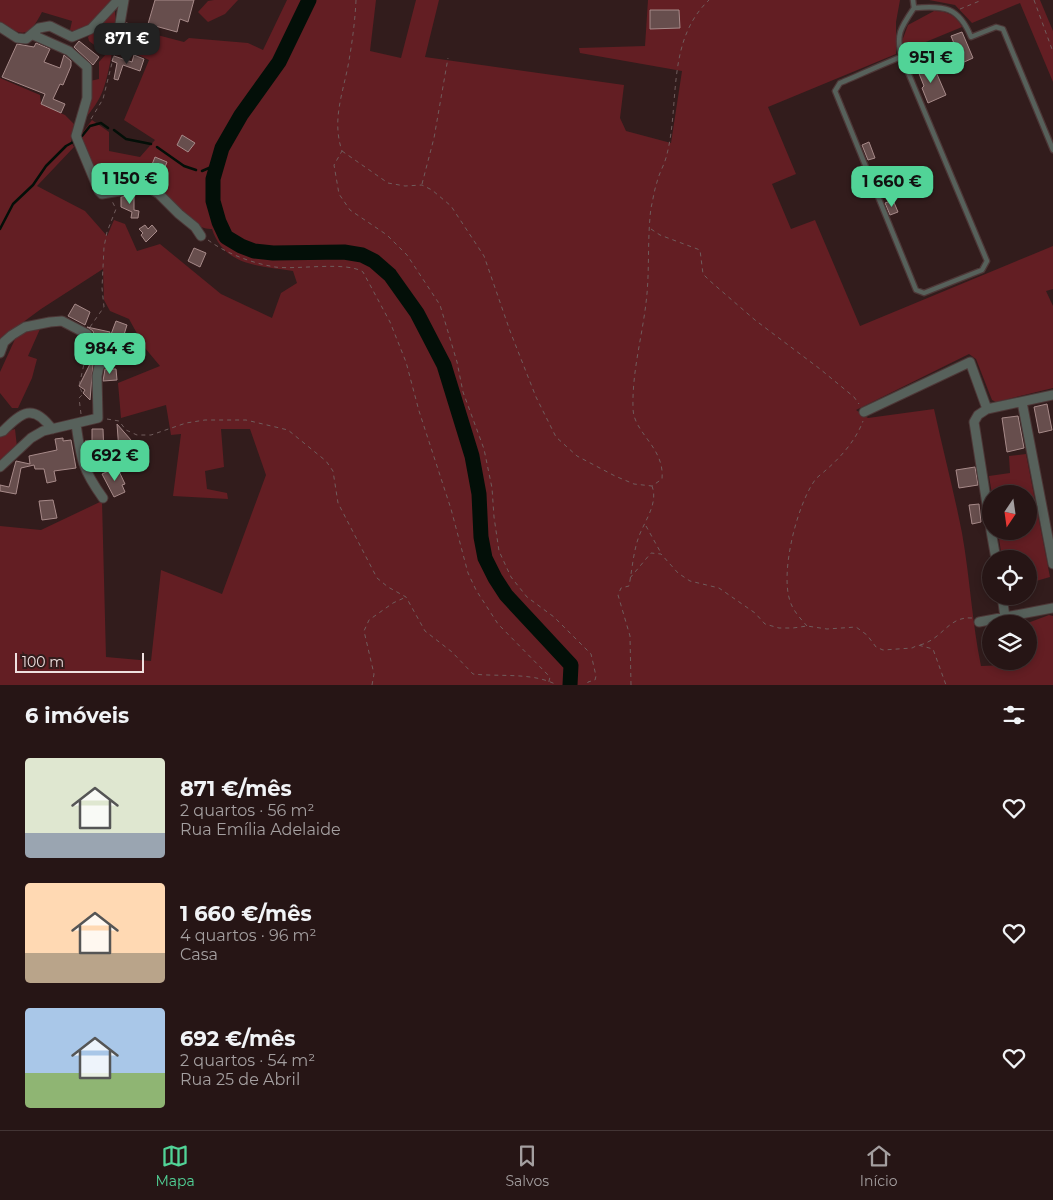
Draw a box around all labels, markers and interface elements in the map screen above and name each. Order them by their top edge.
pin: 871 € [92,22,162,65]
text: 871 € [105,29,149,48]
pin: 951 € [896,42,966,84]
text: 951 € [909,48,953,67]
pin: 1 150 € [84,162,176,205]
pin: 1 660 € [846,166,938,208]
text: 1 150 € [103,169,157,188]
text: 1 660 € [862,172,922,191]
pin: 984 € [75,332,145,375]
text: 984 € [85,339,135,358]
pin: 692 € [80,440,150,482]
text: 692 € [91,446,139,465]
north arrow [982,485,1038,540]
map controls [982,485,1037,670]
button: locate [982,550,1037,605]
button: layers [982,615,1037,670]
scale bar [15,650,144,673]
text: 100 m [22,653,64,671]
icon: filters [1000,701,1028,729]
text: 6 imóveis [25,703,129,728]
text: 871 €/mês [180,776,292,801]
icon: home [65,778,125,838]
icon: heart [1000,794,1028,822]
text: 2 quartos · 56 m² [180,801,314,820]
text: Rua Emília Adelaide [180,820,341,839]
text: 1 660 €/mês [180,901,312,926]
icon: home [65,903,125,963]
icon: heart [1000,919,1028,947]
text: 4 quartos · 96 m² [180,926,316,945]
text: Casa [180,945,218,964]
text: 692 €/mês [180,1026,295,1051]
icon: home [65,1028,125,1088]
icon: heart [1000,1044,1028,1072]
text: 2 quartos · 54 m² [180,1051,315,1070]
text: Rua 25 de Abril [180,1070,300,1089]
tab: Mapa [155,1142,195,1190]
tab: Salvos [505,1142,549,1190]
tab: Início [860,1142,898,1190]

